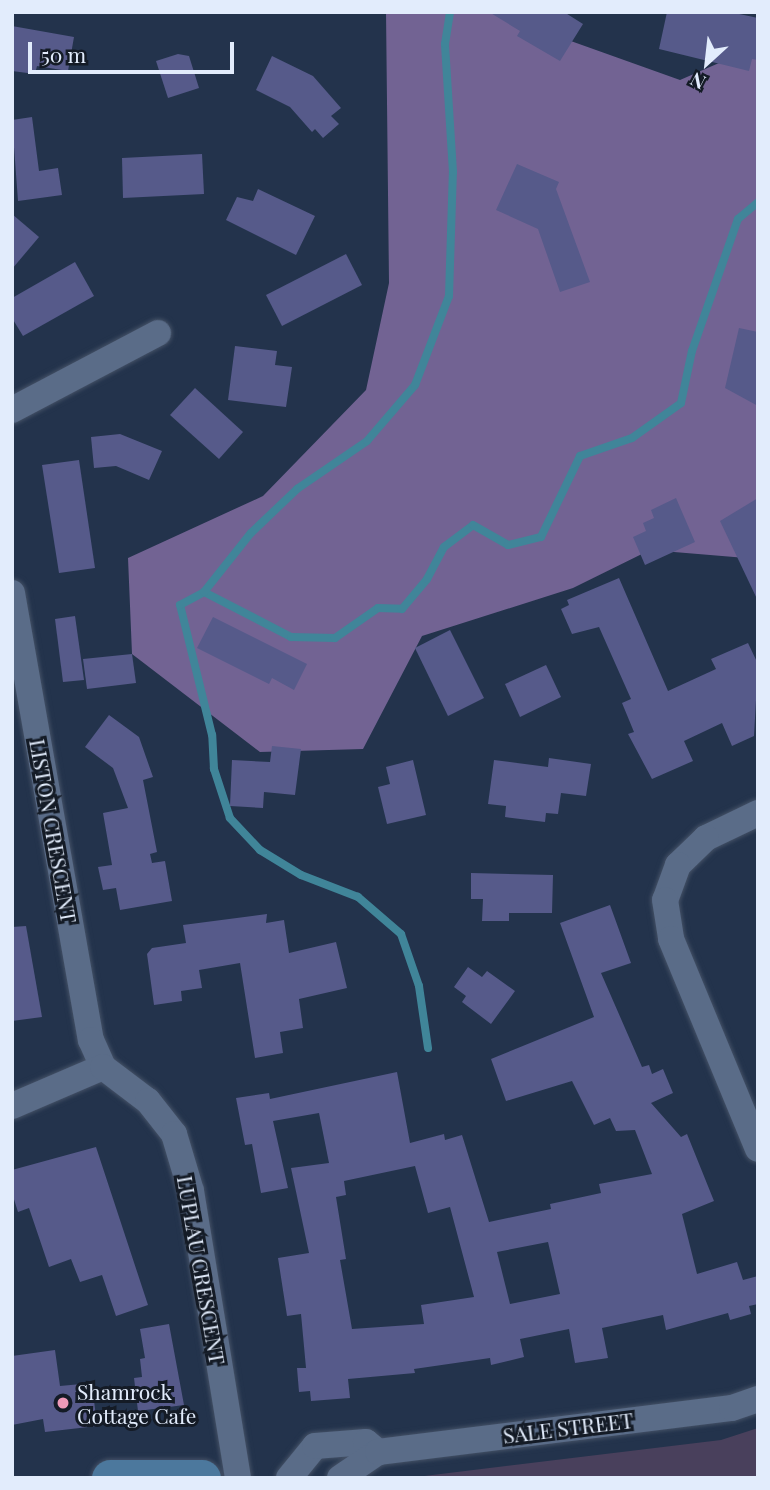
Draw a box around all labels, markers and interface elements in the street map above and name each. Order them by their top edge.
scale bar [32,28,238,72]
north arrow [672,28,742,98]
text: 50 m [41,40,86,68]
text: N [685,67,709,96]
street label: LISTON CRESCENT [25,737,83,925]
street label: LUPLAU CRESCENT [173,1174,231,1366]
place label: Shamrock Cottage Cafe [77,1378,196,1428]
marker: Shamrock Cottage Cafe [55,1395,71,1411]
street label: SALE STREET [501,1407,635,1447]

